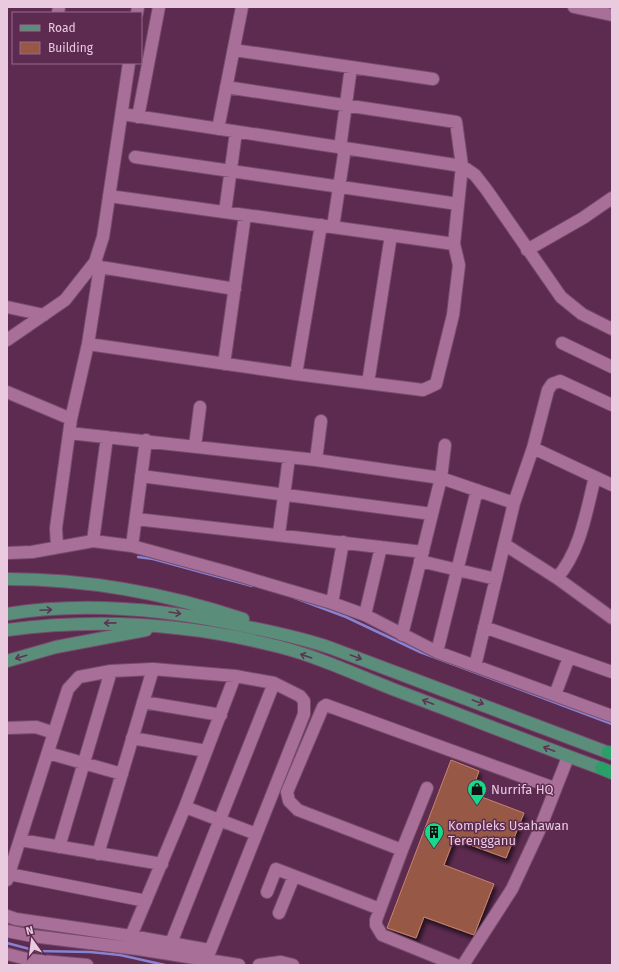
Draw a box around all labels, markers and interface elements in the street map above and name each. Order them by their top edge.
legend [12,12,142,64]
text: Road [48,21,76,35]
text: Building [48,41,94,55]
one-way arrow [39,607,52,614]
one-way arrow [168,609,181,617]
one-way arrow [104,619,117,627]
one-way arrow [301,652,313,660]
one-way arrow [15,654,28,661]
one-way arrow [349,654,362,661]
one-way arrow [422,698,434,706]
one-way arrow [471,699,484,706]
one-way arrow [544,745,556,753]
shop icon: Nurrifa HQ [466,778,488,806]
place label: Nurrifa HQ [491,782,554,797]
place label: Kompleks Usahawan Terengganu [448,818,569,848]
building icon: Kompleks Usahawan Terengganu [423,821,445,849]
north arrow [12,920,52,960]
text: N [25,924,35,938]

